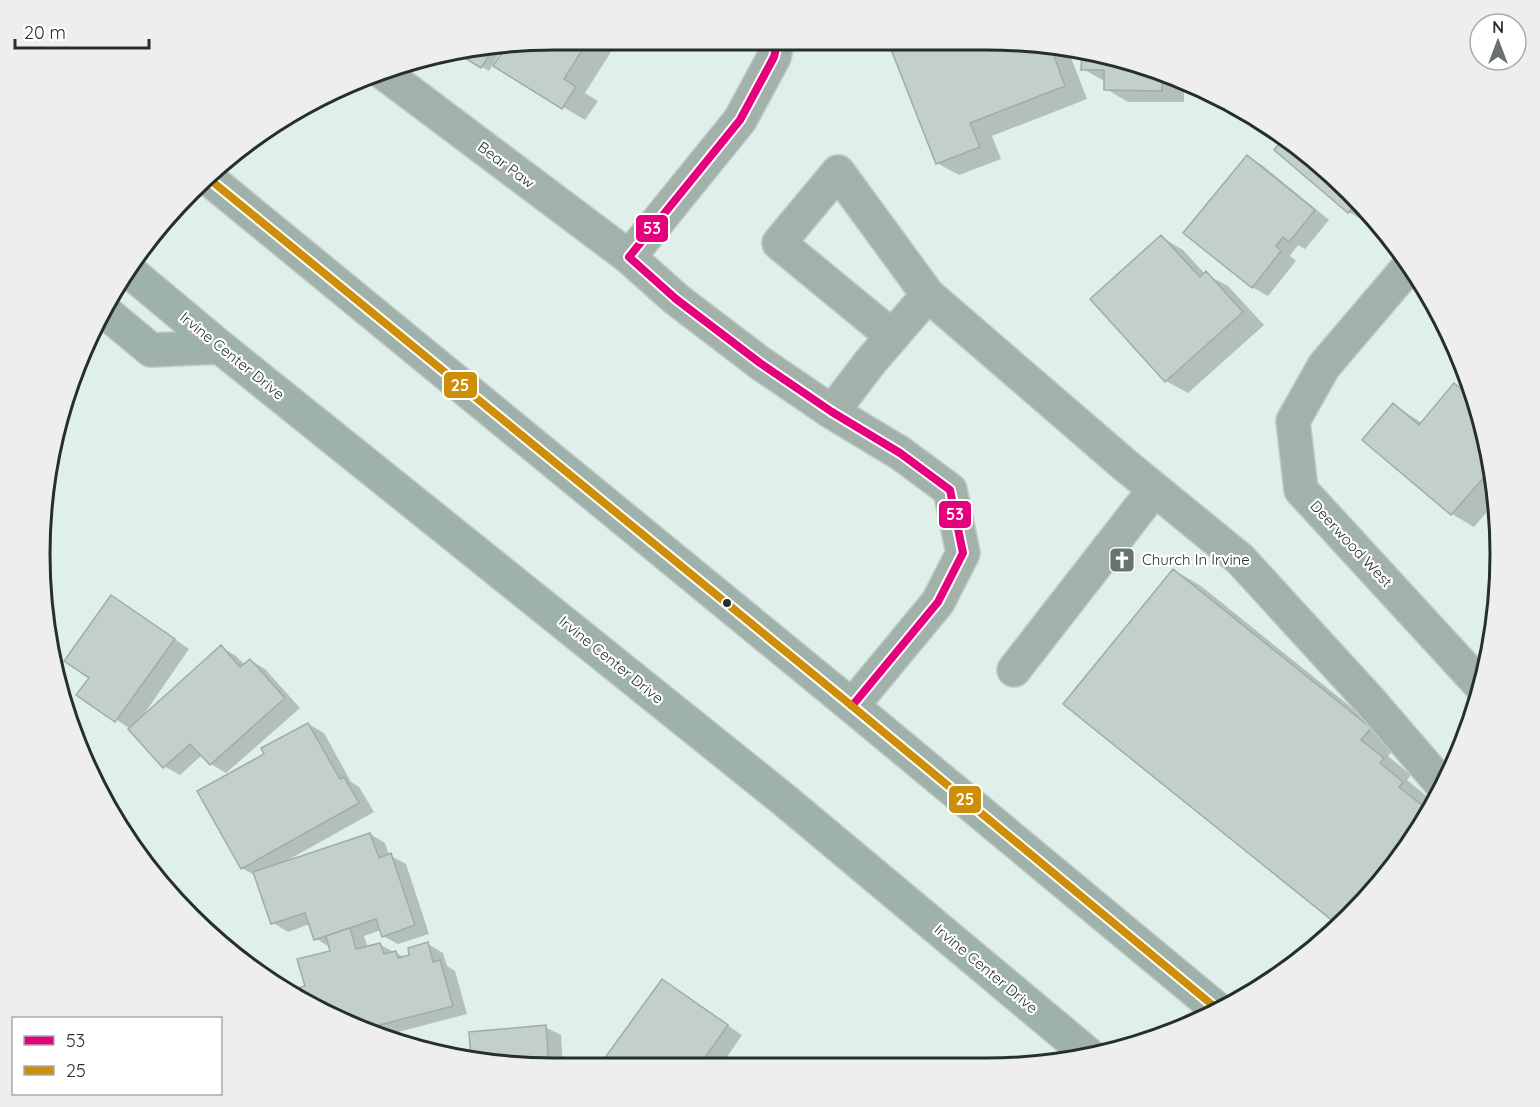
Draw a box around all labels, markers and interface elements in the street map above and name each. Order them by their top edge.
scale bar [15,12,148,50]
north arrow [1468,12,1528,72]
text: N [1492,17,1504,37]
text: 20 m [24,21,66,44]
street label: Bear Paw [474,137,539,192]
line badge: 53 [635,214,669,243]
text: 53 [643,218,661,238]
street label: Irvine Center Drive [176,308,288,404]
line badge: 25 [443,371,478,399]
text: 25 [451,375,469,395]
street label: Deerwood West [1306,496,1396,591]
line badge: 53 [938,500,972,529]
text: 53 [946,504,964,524]
church icon: Church In Irvine [1107,545,1137,575]
place label: Church In Irvine [1142,550,1250,569]
unlabelled marker [721,597,733,609]
street label: Irvine Center Drive [555,612,667,708]
line badge: 25 [948,785,982,814]
text: 25 [956,789,974,809]
street label: Irvine Center Drive [931,920,1042,1017]
legend [12,1017,222,1095]
text: 53 [66,1029,85,1052]
text: 25 [66,1059,86,1082]

